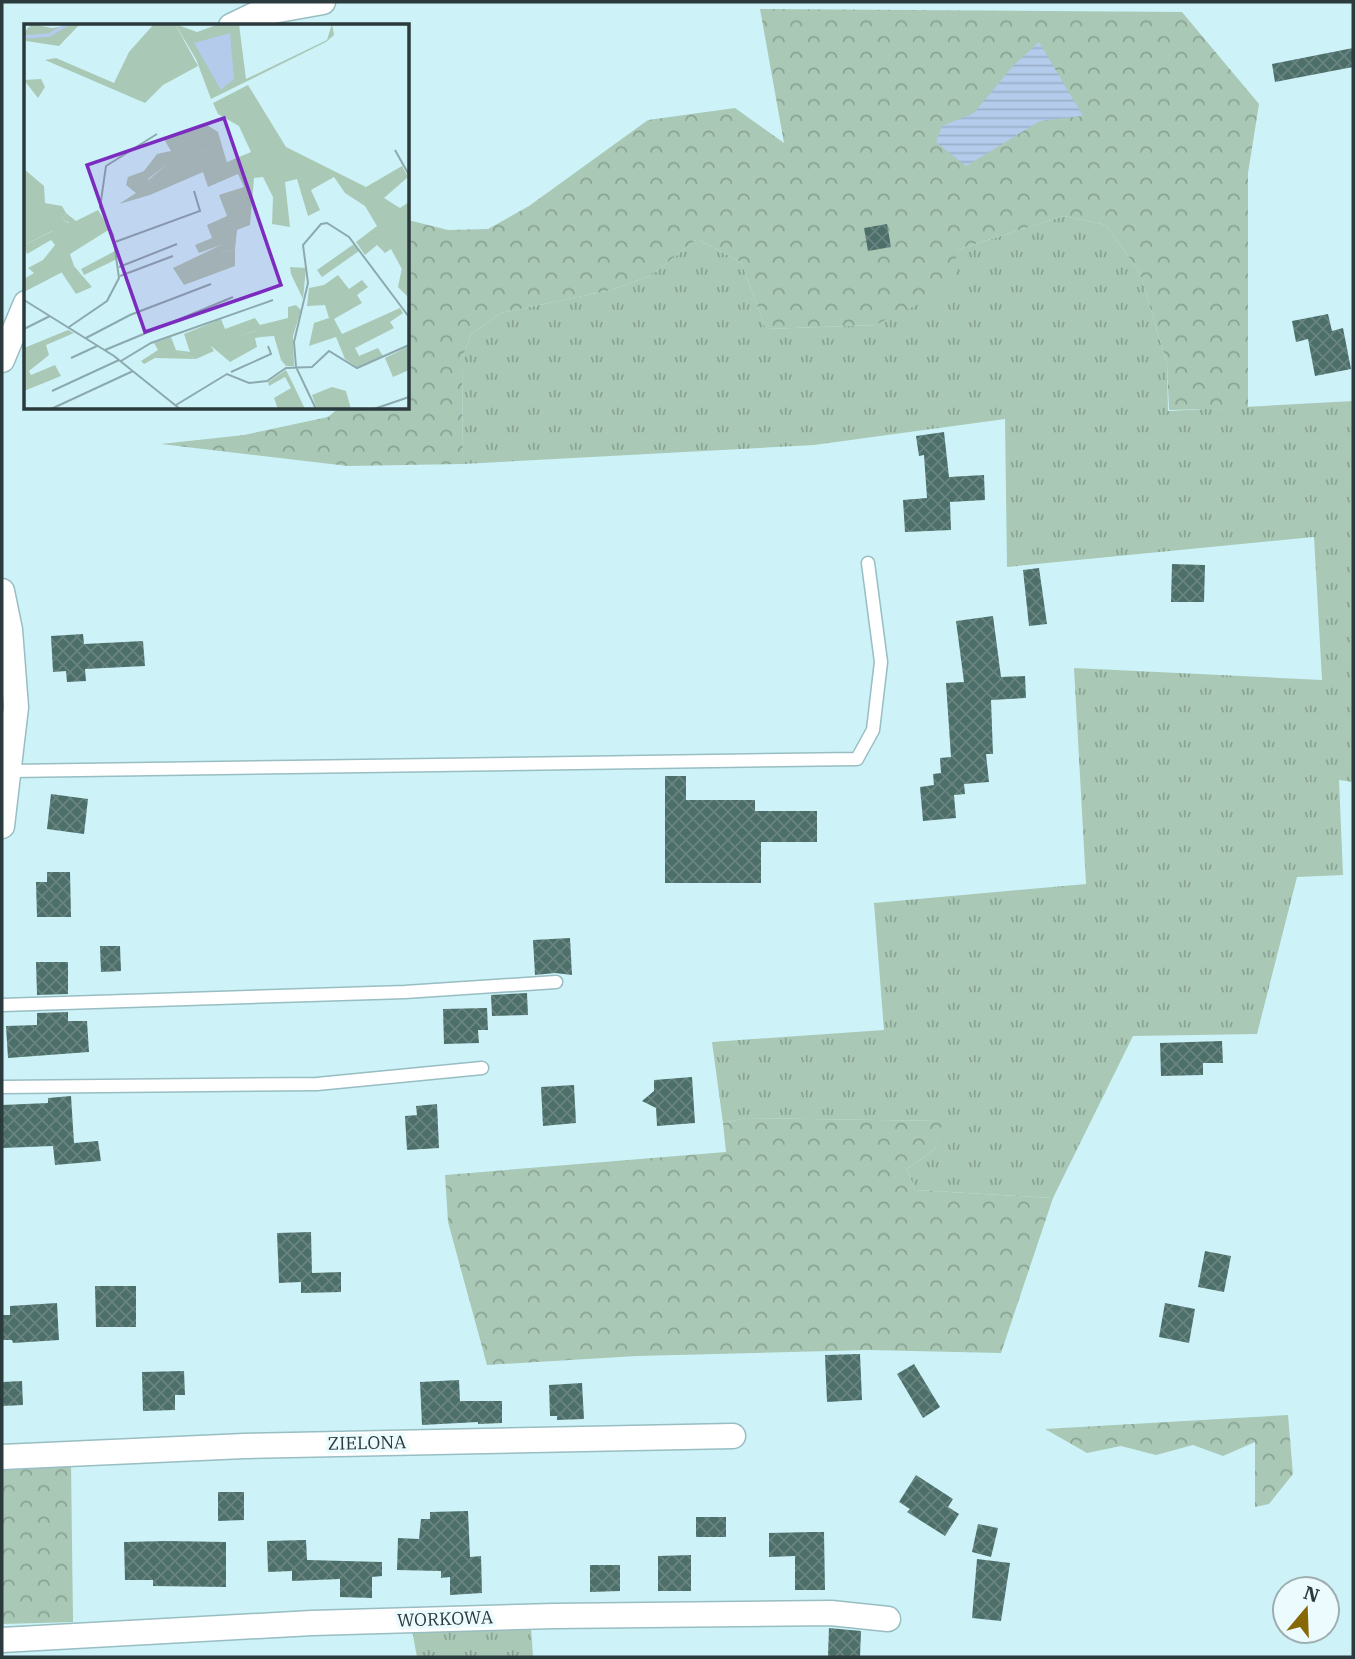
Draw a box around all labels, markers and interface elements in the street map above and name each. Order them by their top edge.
inset map [24,24,410,410]
street label: ZIELONA [327,1430,407,1455]
north arrow [1271,1575,1341,1645]
text: N [1301,1580,1323,1608]
street label: WORKOWA [397,1605,494,1632]

